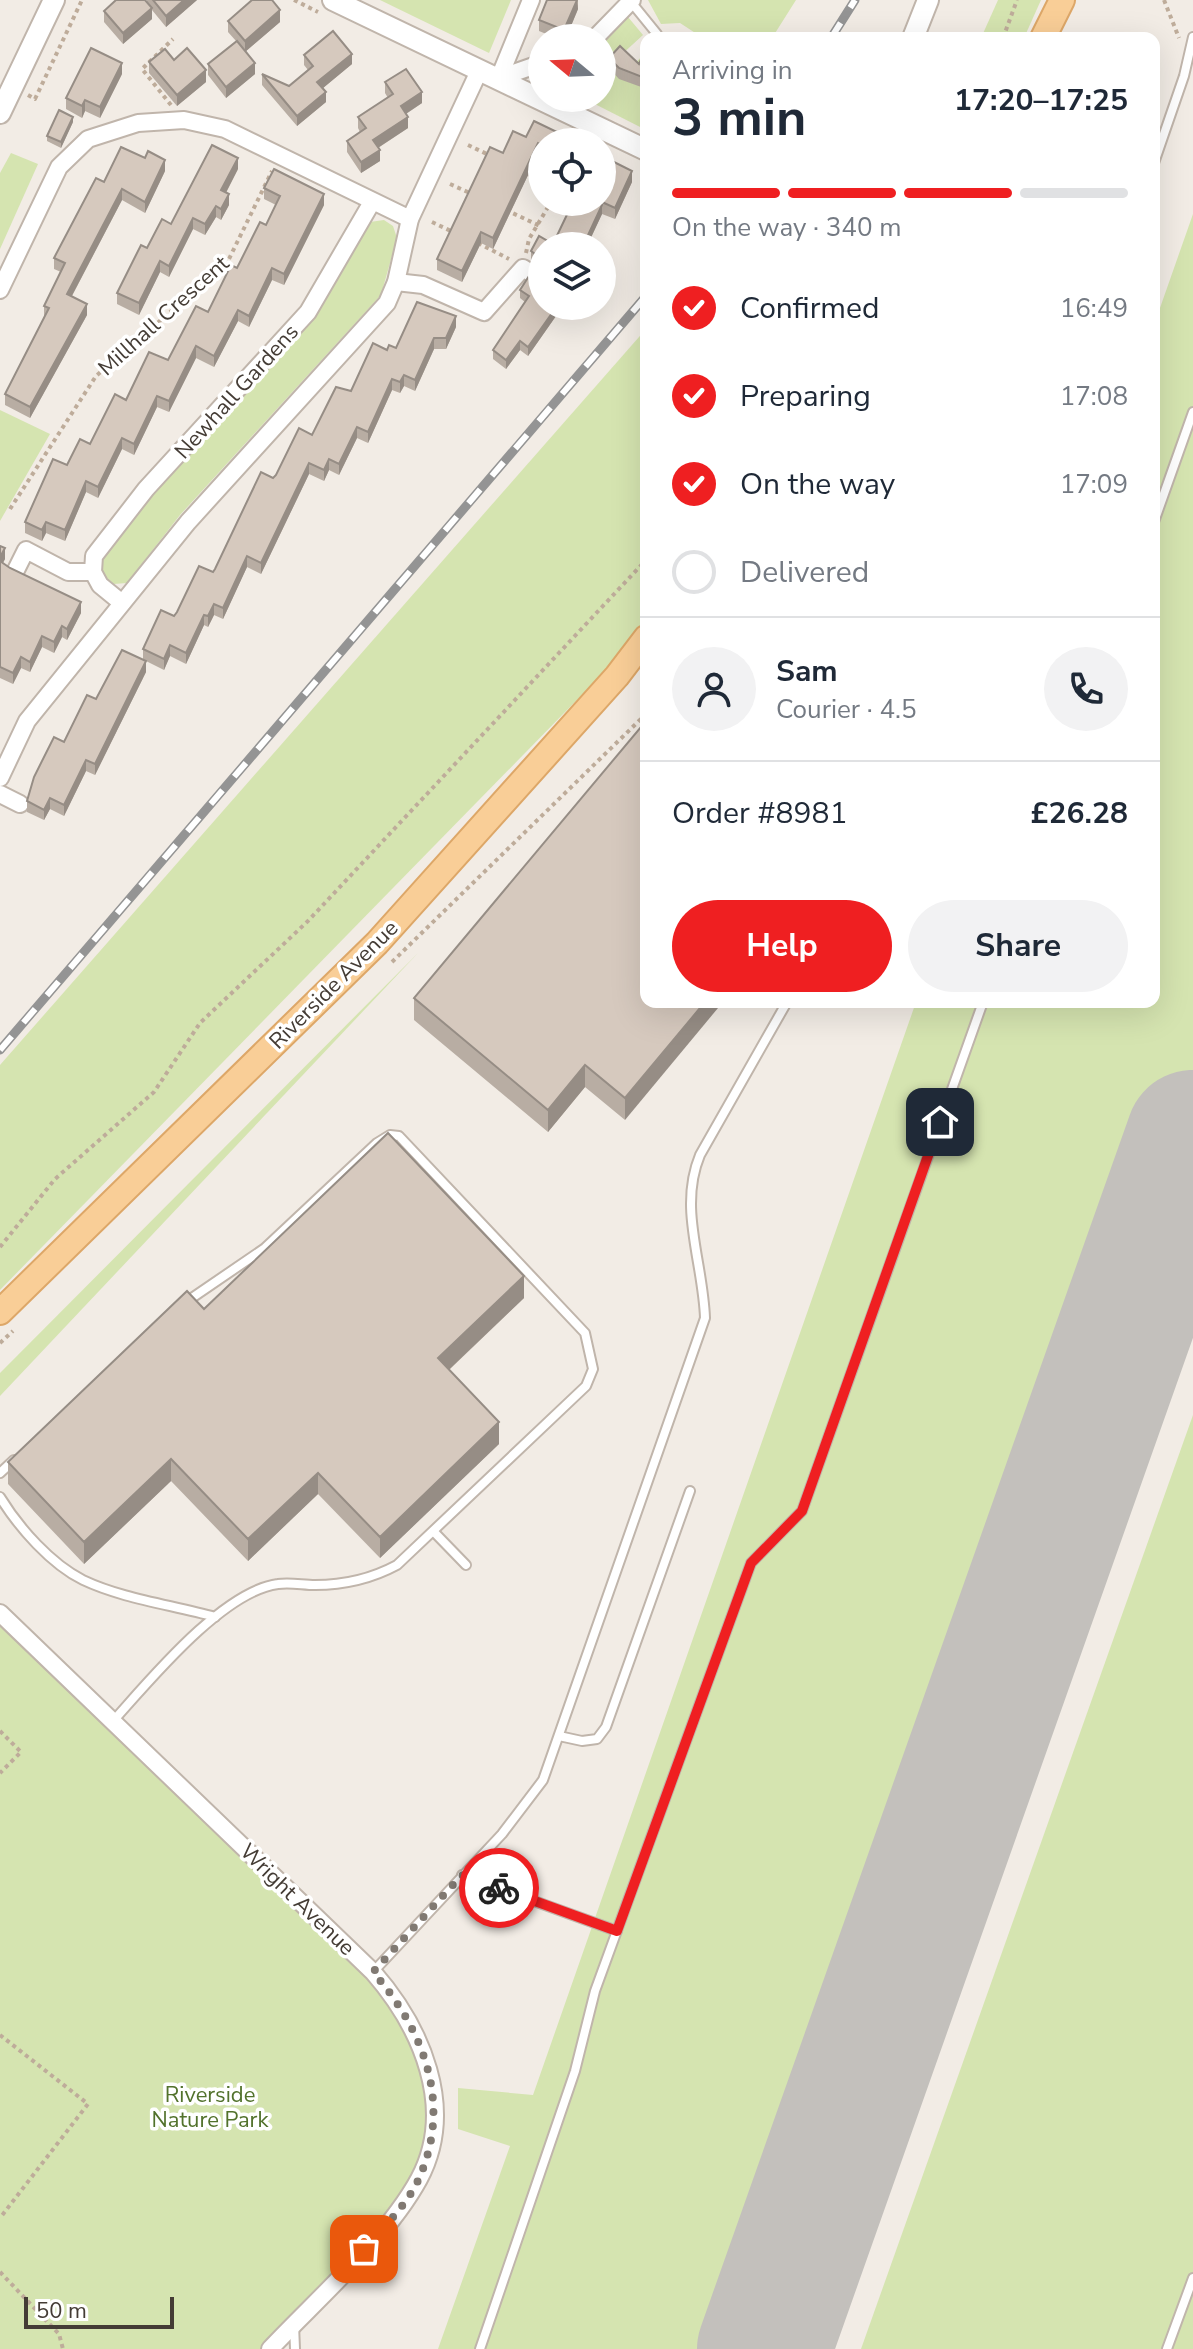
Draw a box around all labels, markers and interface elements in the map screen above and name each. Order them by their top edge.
north arrow [528,24,616,112]
map controls [528,24,616,320]
text: Arriving in [672,53,793,88]
text: 17:20–17:25 [954,80,1128,121]
text: 3 min [672,82,807,153]
button: locate [528,128,616,216]
text: On the way · 340 m [672,210,901,245]
button: layers [528,232,616,320]
street label: Millhall Crescent [92,249,236,383]
icon: check [672,286,716,330]
text: Confirmed [740,288,880,329]
text: 16:49 [1060,291,1128,326]
street label: Newhall Gardens [168,318,305,466]
icon: check [672,374,716,418]
text: Preparing [740,376,871,417]
text: 17:08 [1060,379,1128,414]
icon: check [672,462,716,506]
text: On the way [740,464,895,505]
text: 17:09 [1060,467,1128,502]
text: Delivered [740,552,869,593]
button: person [672,647,756,731]
button: phone [1044,647,1128,731]
text: Sam [776,651,838,692]
text: Courier · 4.5 [776,692,917,727]
text: Order #8981 [672,793,847,834]
text: £26.28 [1031,793,1128,834]
button: Help [672,900,892,992]
button: Share [908,900,1128,992]
street label: Riverside Avenue [263,914,405,1056]
pin [906,1088,974,1156]
icon: home [918,1100,962,1144]
street label: Wright Avenue [233,1837,362,1962]
courier [459,1848,539,1928]
icon: bike [477,1866,521,1910]
park label: Riverside Nature Park [151,2080,270,2135]
pin [330,2215,398,2283]
icon: bag [342,2227,386,2271]
scale bar [24,2293,174,2329]
text: 50 m [36,2296,87,2326]

